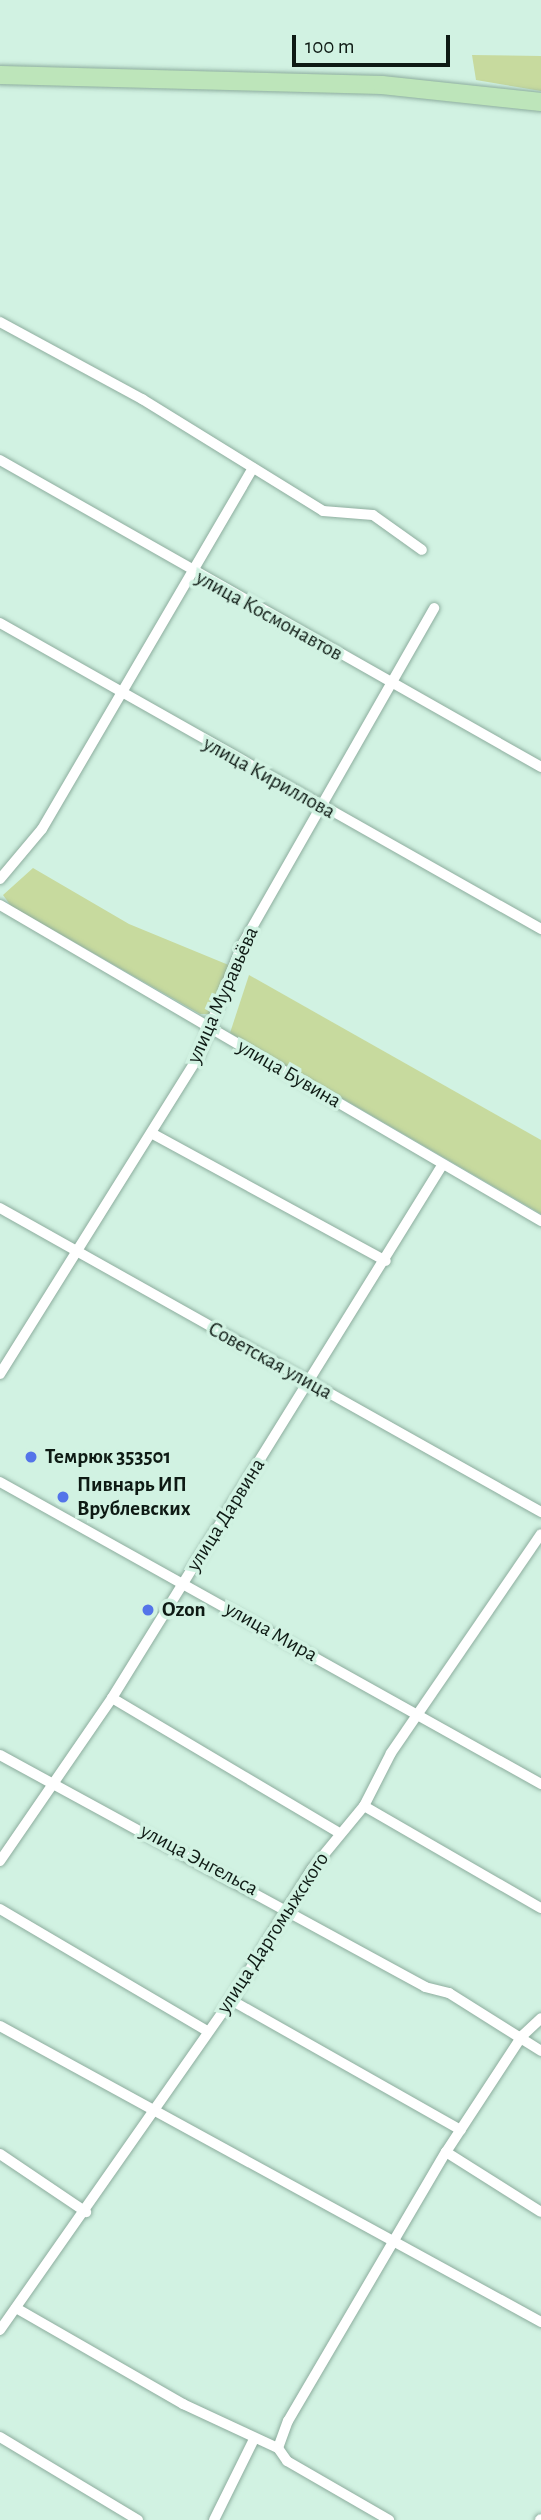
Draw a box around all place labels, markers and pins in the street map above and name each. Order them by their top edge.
place label: Темрюк 353501 [45,1444,171,1470]
marker: Темрюк 353501 [23,1449,39,1465]
place label: Пивнарь ИП Врублевских [77,1472,191,1522]
marker: Пивнарь ИП Врублевских [55,1489,71,1505]
place label: Ozon [162,1597,206,1623]
marker: Ozon [140,1602,156,1618]

